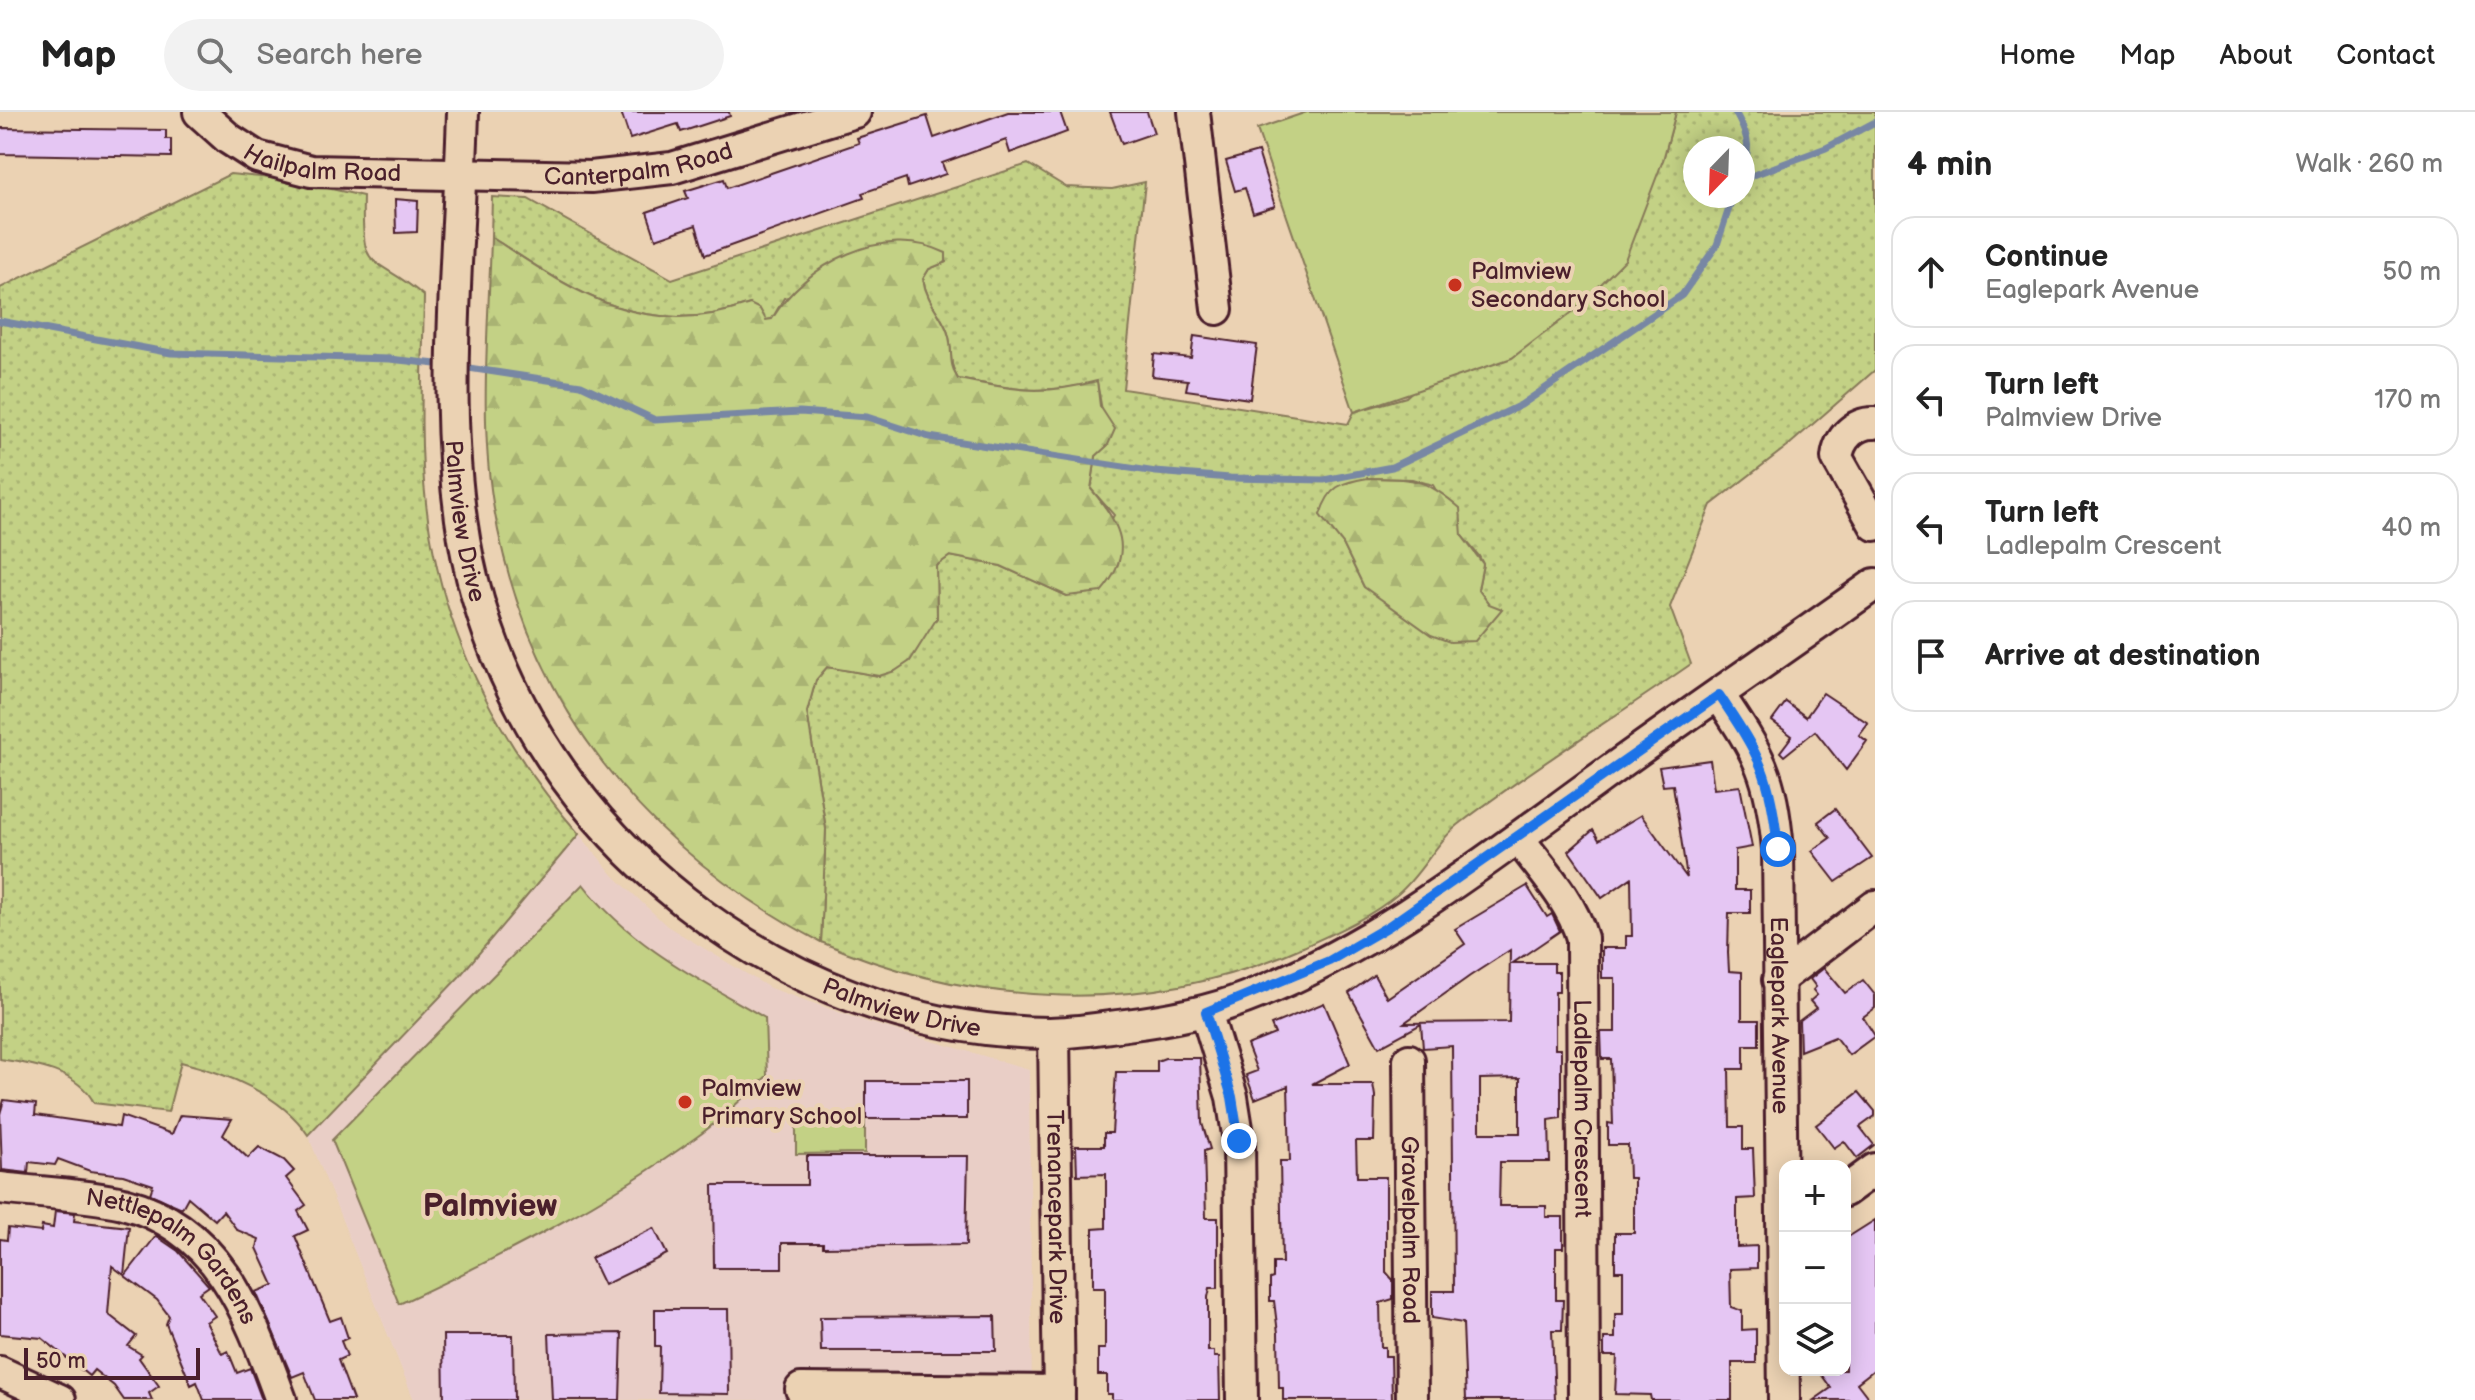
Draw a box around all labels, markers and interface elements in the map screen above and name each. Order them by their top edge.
search box [164,19,724,91]
text: Map [40,33,116,78]
icon: search [192,33,236,77]
text: Search here [256,37,423,73]
text: Home [1999,39,2075,72]
text: Map [2119,39,2176,72]
text: About [2220,39,2292,72]
text: Contact [2336,39,2435,72]
street label: Canterpalm Road [544,136,736,192]
north arrow [1683,136,1755,208]
street label: Hailpalm Road [238,138,402,188]
text: 4 min [1907,144,1993,185]
text: Walk · 260 m [2296,149,2443,180]
text: Continue [1985,239,2108,275]
icon: ahead [1909,250,1953,294]
place label: Palmview Secondary School [1471,257,1665,314]
text: 50 m [2382,257,2441,288]
text: Eaglepark Avenue [1985,275,2199,306]
marker: Palmview Secondary School [1446,276,1464,294]
text: Turn left [1985,367,2099,403]
icon: left [1909,378,1953,422]
text: 170 m [2374,385,2441,416]
text: Palmview Drive [1985,403,2162,434]
street label: Palmview Drive [439,439,492,605]
text: Turn left [1985,495,2099,531]
icon: left [1909,506,1953,550]
text: 40 m [2381,513,2441,544]
text: Ladlepalm Crescent [1985,531,2221,562]
icon: arrive [1909,634,1953,678]
text: Arrive at destination [1985,638,2261,674]
route start [1760,831,1796,867]
street label: Eaglepark Avenue [1764,916,1795,1114]
street label: Palmview Drive [818,972,983,1043]
street label: Ladlepalm Crescent [1567,999,1597,1218]
place label: Palmview Primary School [701,1074,862,1131]
marker: Palmview Primary School [676,1093,694,1111]
street label: Trenancepark Drive [1040,1110,1072,1324]
route end [1221,1123,1257,1159]
street label: Gravelpalm Road [1395,1136,1425,1324]
map controls [1779,1160,1851,1376]
button: + [1779,1160,1851,1232]
street label: Nettlepalm Gardens [84,1183,263,1329]
district label: Palmview [423,1187,557,1226]
button: − [1779,1232,1851,1304]
button: layers [1779,1304,1851,1376]
scale bar [24,1344,200,1380]
text: 50 m [36,1348,86,1375]

